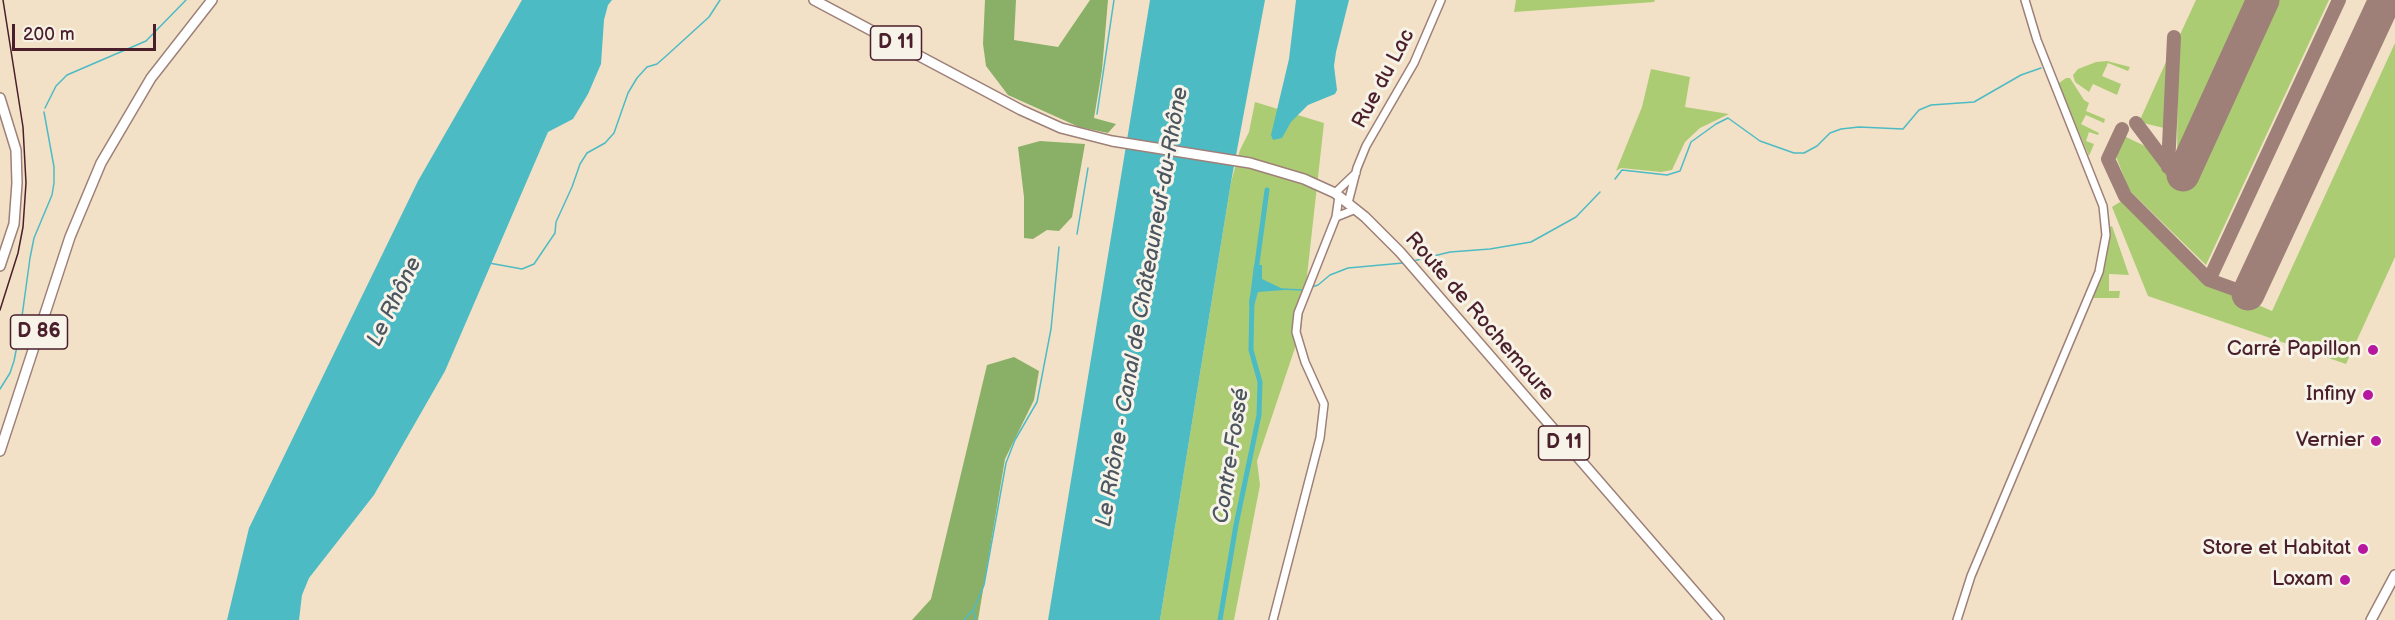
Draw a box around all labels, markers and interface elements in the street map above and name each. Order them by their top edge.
scale bar [15,12,159,50]
text: 200 m [23,24,75,45]
street label: Rue du Lac [1347,25,1421,133]
road number: D 11 [870,26,922,60]
water label: Le Rhône - Canal de Châteauneuf-du-Rhône [1091,85,1195,529]
street label: Route de Rochemaure [1399,228,1559,406]
water label: Le Rhône [362,253,428,351]
road number: D 86 [10,315,68,349]
place label: Carré Papillon [2227,337,2361,363]
marker: Carré Papillon [2366,343,2380,357]
place label: Infiny [2306,382,2356,408]
water label: Contre-Fossé [1208,387,1256,525]
marker: Infiny [2361,388,2375,402]
road number: D 11 [1538,426,1590,460]
place label: Vernier [2296,428,2364,454]
marker: Vernier [2369,434,2383,448]
place label: Store et Habitat [2203,536,2351,562]
marker: Store et Habitat [2356,542,2370,556]
place label: Loxam [2272,567,2333,593]
marker: Loxam [2338,573,2352,587]

